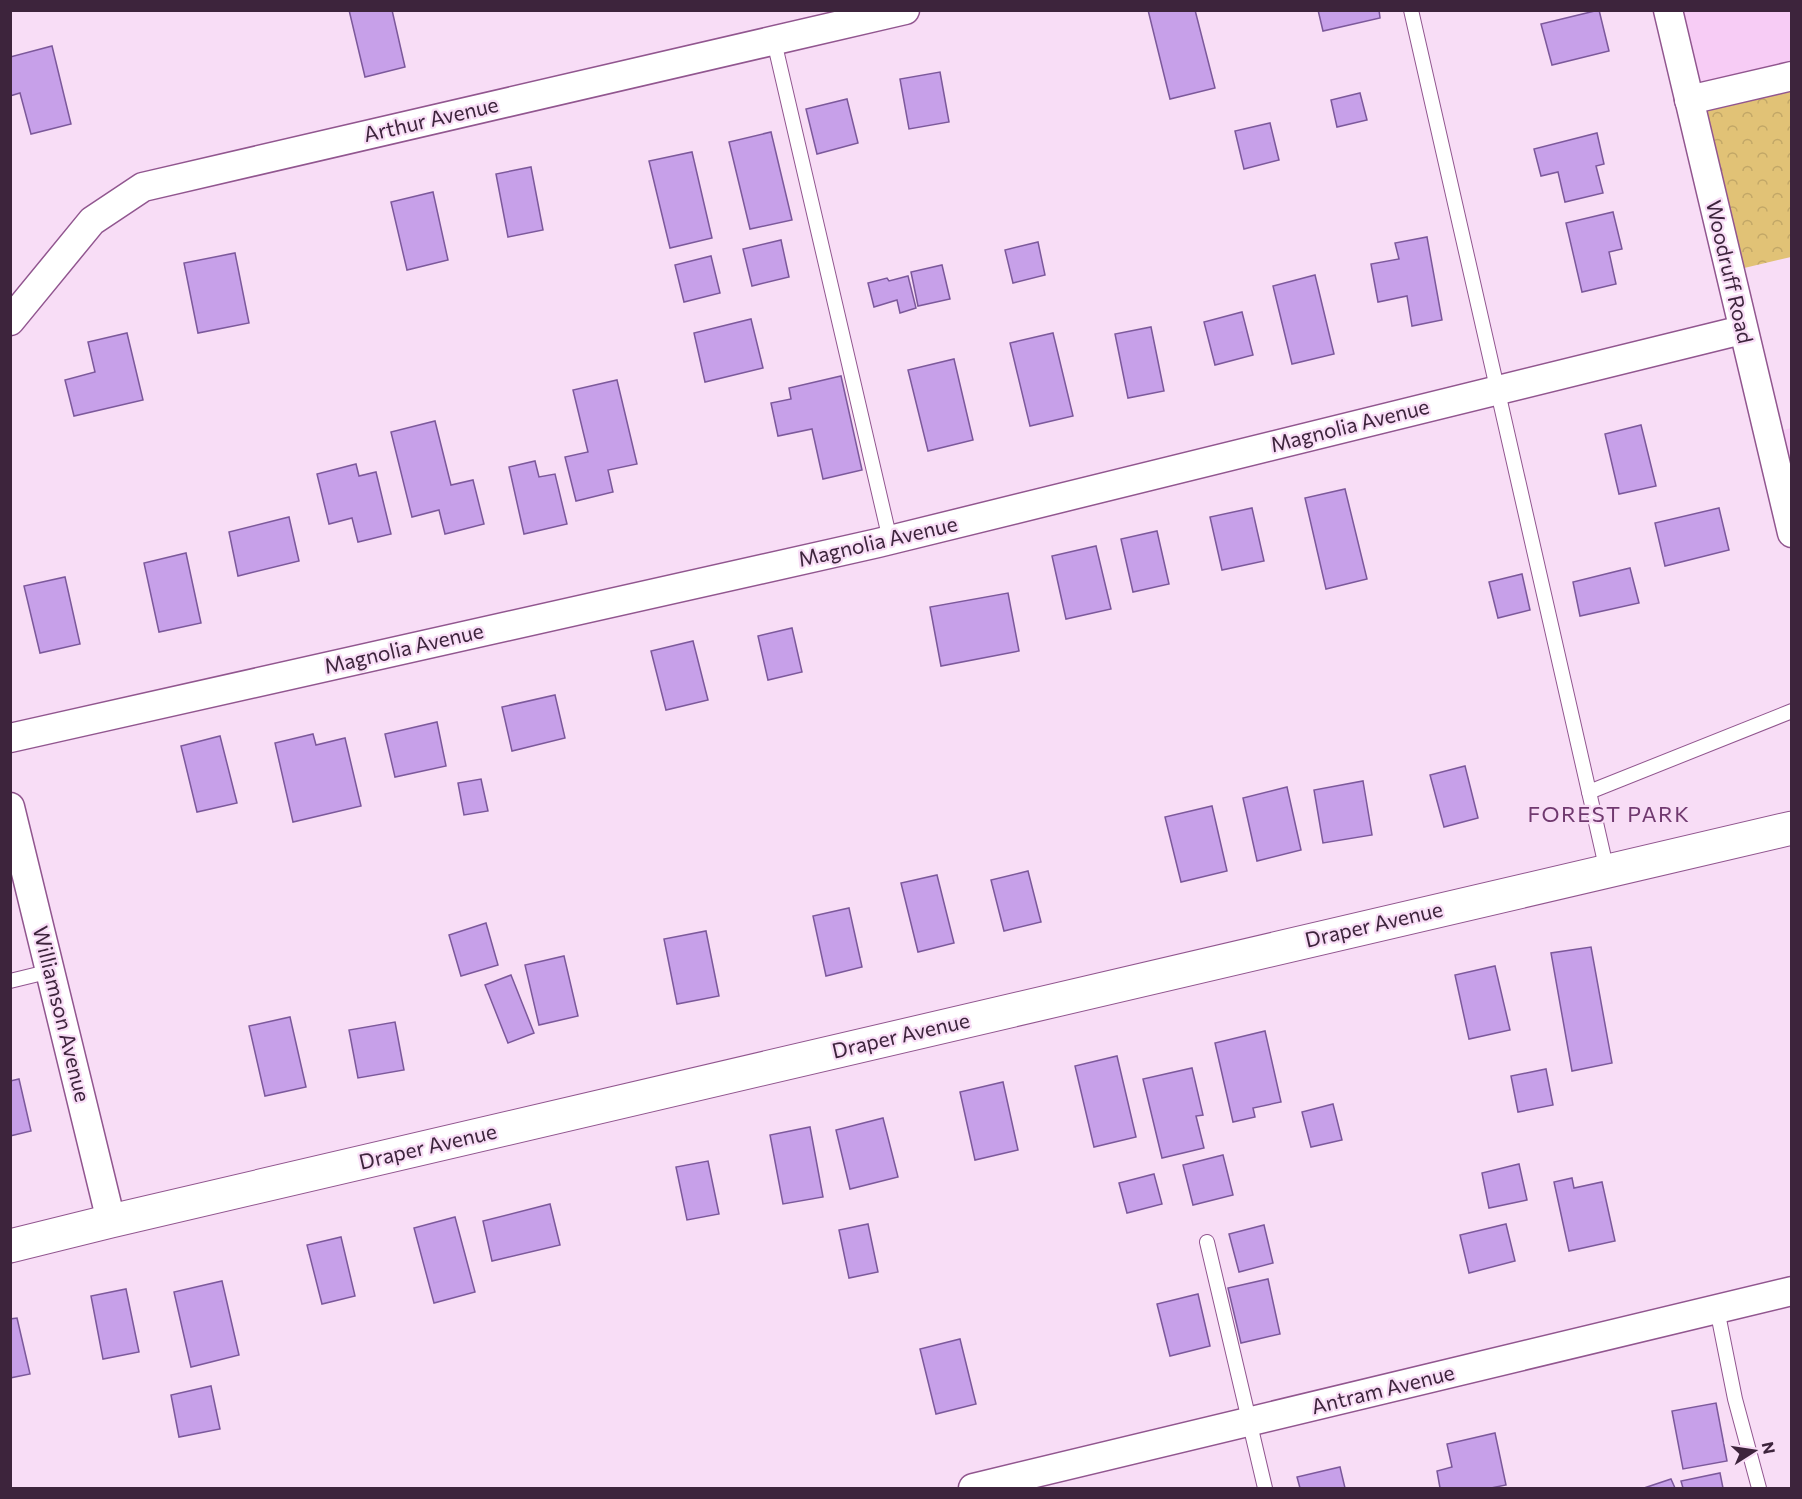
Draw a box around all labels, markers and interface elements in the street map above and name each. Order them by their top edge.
street label: Arthur Avenue [361,91,501,146]
street label: Woodruff Road [1702,197,1759,346]
street label: Magnolia Avenue [1268,393,1432,456]
street label: Magnolia Avenue [796,510,960,571]
street label: Magnolia Avenue [322,617,486,678]
district label: FOREST PARK [1527,800,1691,827]
street label: Draper Avenue [1302,896,1445,952]
street label: Williamson Avenue [29,923,96,1104]
street label: Draper Avenue [829,1007,972,1063]
street label: Draper Avenue [356,1118,499,1174]
street label: Antram Avenue [1308,1359,1457,1418]
north arrow [1724,1421,1784,1481]
text: N [1759,1440,1780,1456]

